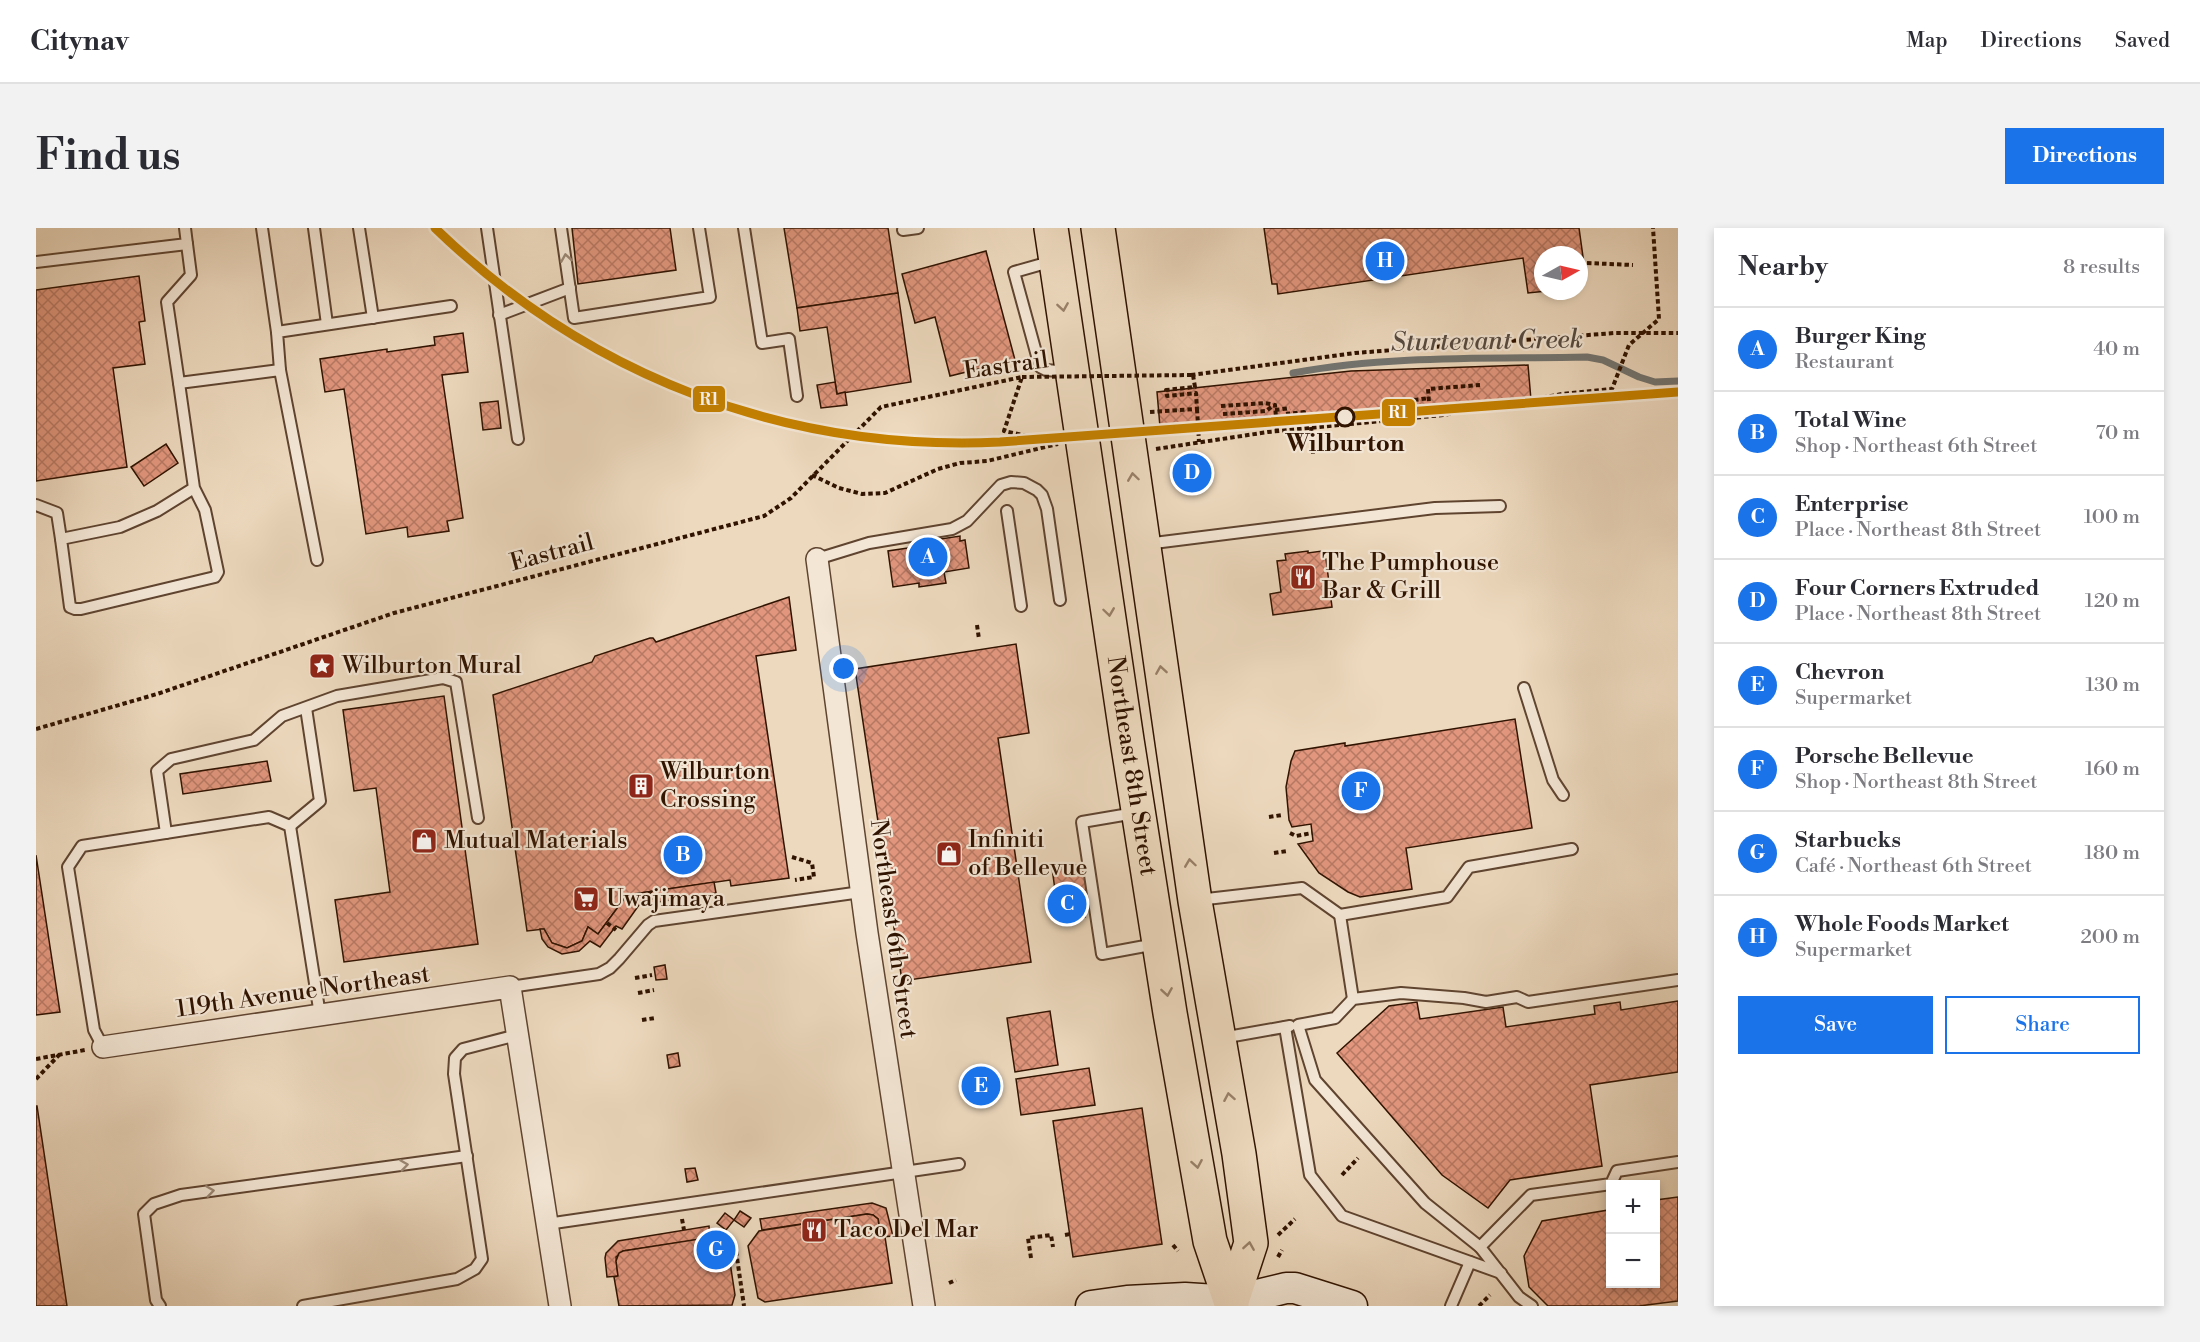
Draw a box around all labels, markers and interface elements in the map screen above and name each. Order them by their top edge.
text: Citynav [30,24,129,59]
text: Map [1906,28,1948,54]
text: Directions [1981,28,2082,54]
text: Saved [2115,28,2170,54]
button: Directions [2005,128,2164,184]
text: Find us [36,130,180,183]
pin: H [1366,238,1404,284]
north arrow [1534,246,1588,300]
text: Nearby [1738,251,1828,283]
one-way arrow [560,253,572,263]
text: 8 results [2063,255,2140,280]
one-way arrow [1057,302,1069,311]
water label: Sturtevant Creek [1391,323,1583,359]
text: Burger King [1795,323,1926,350]
text: A [1750,337,1765,362]
text: 40 m [2093,337,2140,362]
street label: Eastrail [962,345,1050,387]
text: Restaurant [1795,350,1894,375]
line badge: R1 [692,385,726,413]
text: R1 [699,390,719,410]
line badge: R1 [1381,398,1416,427]
text: R1 [1388,403,1408,423]
marker: Wilburton [1335,407,1355,427]
text: Total Wine [1795,407,1906,434]
text: B [1750,421,1765,446]
text: 70 m [2096,421,2140,446]
place label: Wilburton [1284,429,1405,459]
text: Shop · Northeast 6th Street [1795,434,2037,459]
pin: D [1172,450,1212,496]
one-way arrow [1128,473,1140,482]
text: Enterprise [1795,491,1909,518]
text: C [1750,505,1765,530]
text: 100 m [2084,505,2140,530]
text: Place · Northeast 8th Street [1795,518,2041,543]
street label: Eastrail [507,527,597,579]
pin: A [908,534,948,580]
place label: The Pumphouse Bar & Grill [1321,548,1499,606]
restaurant icon: The Pumphouse Bar & Grill [1288,562,1318,592]
text: Four Corners Extruded [1795,575,2039,602]
text: D [1750,589,1765,614]
text: 120 m [2085,589,2140,614]
text: Place · Northeast 8th Street [1795,602,2041,627]
one-way arrow [1102,607,1114,617]
place icon: Wilburton Mural [307,651,337,681]
place label: Wilburton Mural [341,651,522,681]
your location [829,654,858,683]
street label: Northeast 8th Street [1100,654,1163,878]
text: Chevron [1795,659,1884,686]
one-way arrow [1156,665,1168,675]
text: E [1751,673,1764,698]
text: 130 m [2085,673,2140,698]
text: Supermarket [1795,686,1912,711]
text: Porsche Bellevue [1795,743,1974,770]
place label: Wilburton Crossing [659,757,770,815]
text: F [1750,757,1765,782]
text: 160 m [2085,757,2140,782]
pin: F [1342,768,1380,814]
text: Shop · Northeast 8th Street [1795,770,2037,795]
building icon: Wilburton Crossing [626,771,656,801]
street label: Northeast 6th Street [863,817,923,1041]
place label: Infiniti of Bellevue [968,825,1088,883]
shop icon: Mutual Materials [409,826,439,856]
place label: Mutual Materials [444,826,628,856]
text: Starbucks [1795,827,1901,854]
pin: B [664,832,702,878]
shop icon: Infiniti of Bellevue [934,839,964,869]
text: G [1750,841,1765,866]
text: 180 m [2085,841,2140,866]
text: Café · Northeast 6th Street [1795,854,2032,879]
one-way arrow [1184,858,1196,868]
pin: C [1048,882,1086,926]
supermarket icon: Uwajimaya [571,884,601,914]
place label: Uwajimaya [606,884,726,914]
text: Whole Foods Market [1795,911,2009,938]
text: H [1749,925,1766,950]
text: 200 m [2080,925,2140,950]
text: Supermarket [1795,938,1912,963]
street label: 119th Avenue Northeast [174,959,432,1025]
one-way arrow [1160,987,1172,996]
button: Save [1738,996,1933,1054]
button: Share [1945,996,2140,1054]
pin: E [962,1064,1000,1108]
one-way arrow [1224,1092,1236,1101]
one-way arrow [399,1159,408,1171]
one-way arrow [1190,1159,1203,1169]
map controls [1606,1180,1660,1288]
button: + [1606,1180,1660,1234]
one-way arrow [206,1185,215,1197]
restaurant icon: Taco Del Mar [799,1215,829,1245]
place label: Taco Del Mar [834,1215,979,1245]
pin: G [696,1228,736,1272]
button: − [1606,1234,1660,1288]
one-way arrow [1242,1241,1254,1251]

